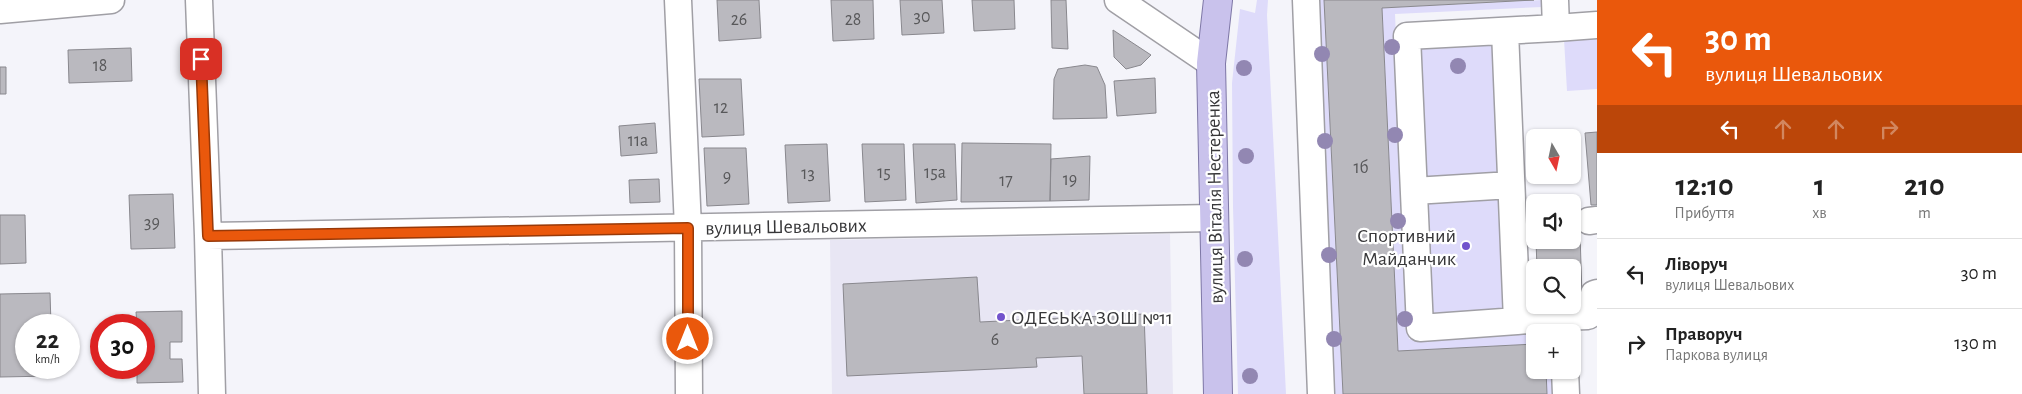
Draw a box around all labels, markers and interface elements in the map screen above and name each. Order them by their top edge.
house number: 30 [914,8,930,26]
house number: 26 [731,11,747,29]
house number: 28 [845,11,861,29]
icon: left [1622,20,1687,85]
text: 30 m [1705,22,1772,57]
pin [180,38,222,80]
icon: arrive [187,45,215,73]
house number: 18 [93,57,107,75]
text: вулиця Шевальових [1705,63,1883,85]
street label: вулиця Віталія Нестеренка [1203,90,1227,304]
house number: 12 [714,99,728,117]
icon: left [1716,115,1744,143]
icon: ahead [1769,115,1797,143]
icon: ahead [1822,115,1850,143]
icon: right [1875,115,1903,143]
north arrow [1526,129,1581,184]
map controls [1526,129,1581,379]
house number: 11а [628,132,648,150]
house number: 1б [1353,158,1369,177]
house number: 15 [877,164,891,182]
house number: 15а [924,164,946,182]
house number: 13 [801,165,815,183]
house number: 9 [723,168,731,186]
house number: 19 [1063,171,1077,189]
text: 12:10 [1676,171,1734,201]
text: 1 [1814,171,1825,201]
text: 210 [1904,171,1945,201]
house number: 17 [999,172,1013,190]
button: sound [1526,194,1581,249]
text: Прибуття [1674,205,1735,221]
text: хв [1812,205,1827,221]
text: m [1918,205,1931,221]
house number: 39 [144,214,160,232]
street label: вулиця Шевальових [705,216,867,238]
place label: Спортивний Майданчик [1357,226,1456,269]
marker: Спортивний Майданчик [1460,240,1472,252]
text: Ліворуч [1665,255,1728,274]
button: search [1526,259,1581,314]
icon: left [1622,260,1650,288]
text: 30 m [1961,264,1997,283]
text: вулиця Шевальових [1665,277,1794,293]
place label: ОДЕСЬКА ЗОШ №11 [1011,308,1173,328]
marker: ОДЕСЬКА ЗОШ №11 [995,311,1007,323]
position arrow [661,312,713,364]
speed limit sign: 30 [90,314,155,379]
button: + [1526,324,1581,379]
text: Праворуч [1665,325,1743,344]
text: 22 [36,328,59,353]
icon: right [1622,330,1650,358]
house number: 6 [991,331,999,349]
text: 130 m [1954,334,1997,353]
text: Паркова вулиця [1665,347,1768,363]
text: km/h [35,353,60,365]

